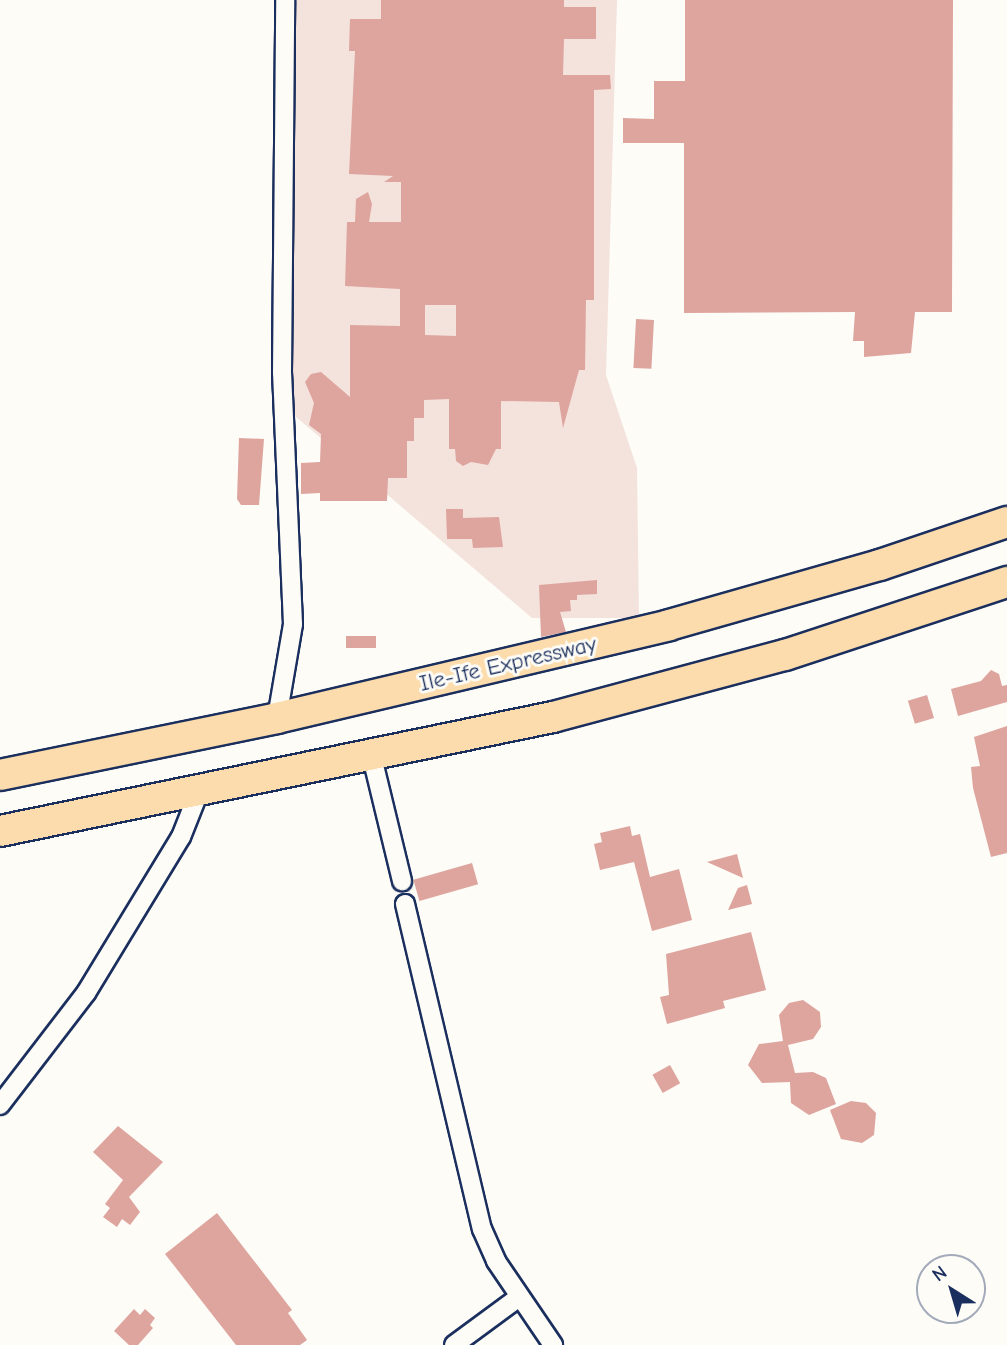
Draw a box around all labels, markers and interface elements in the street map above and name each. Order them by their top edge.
street label: Ile-Ife Expressway [417,630,599,698]
north arrow [916,1254,986,1324]
text: N [928,1261,951,1286]

